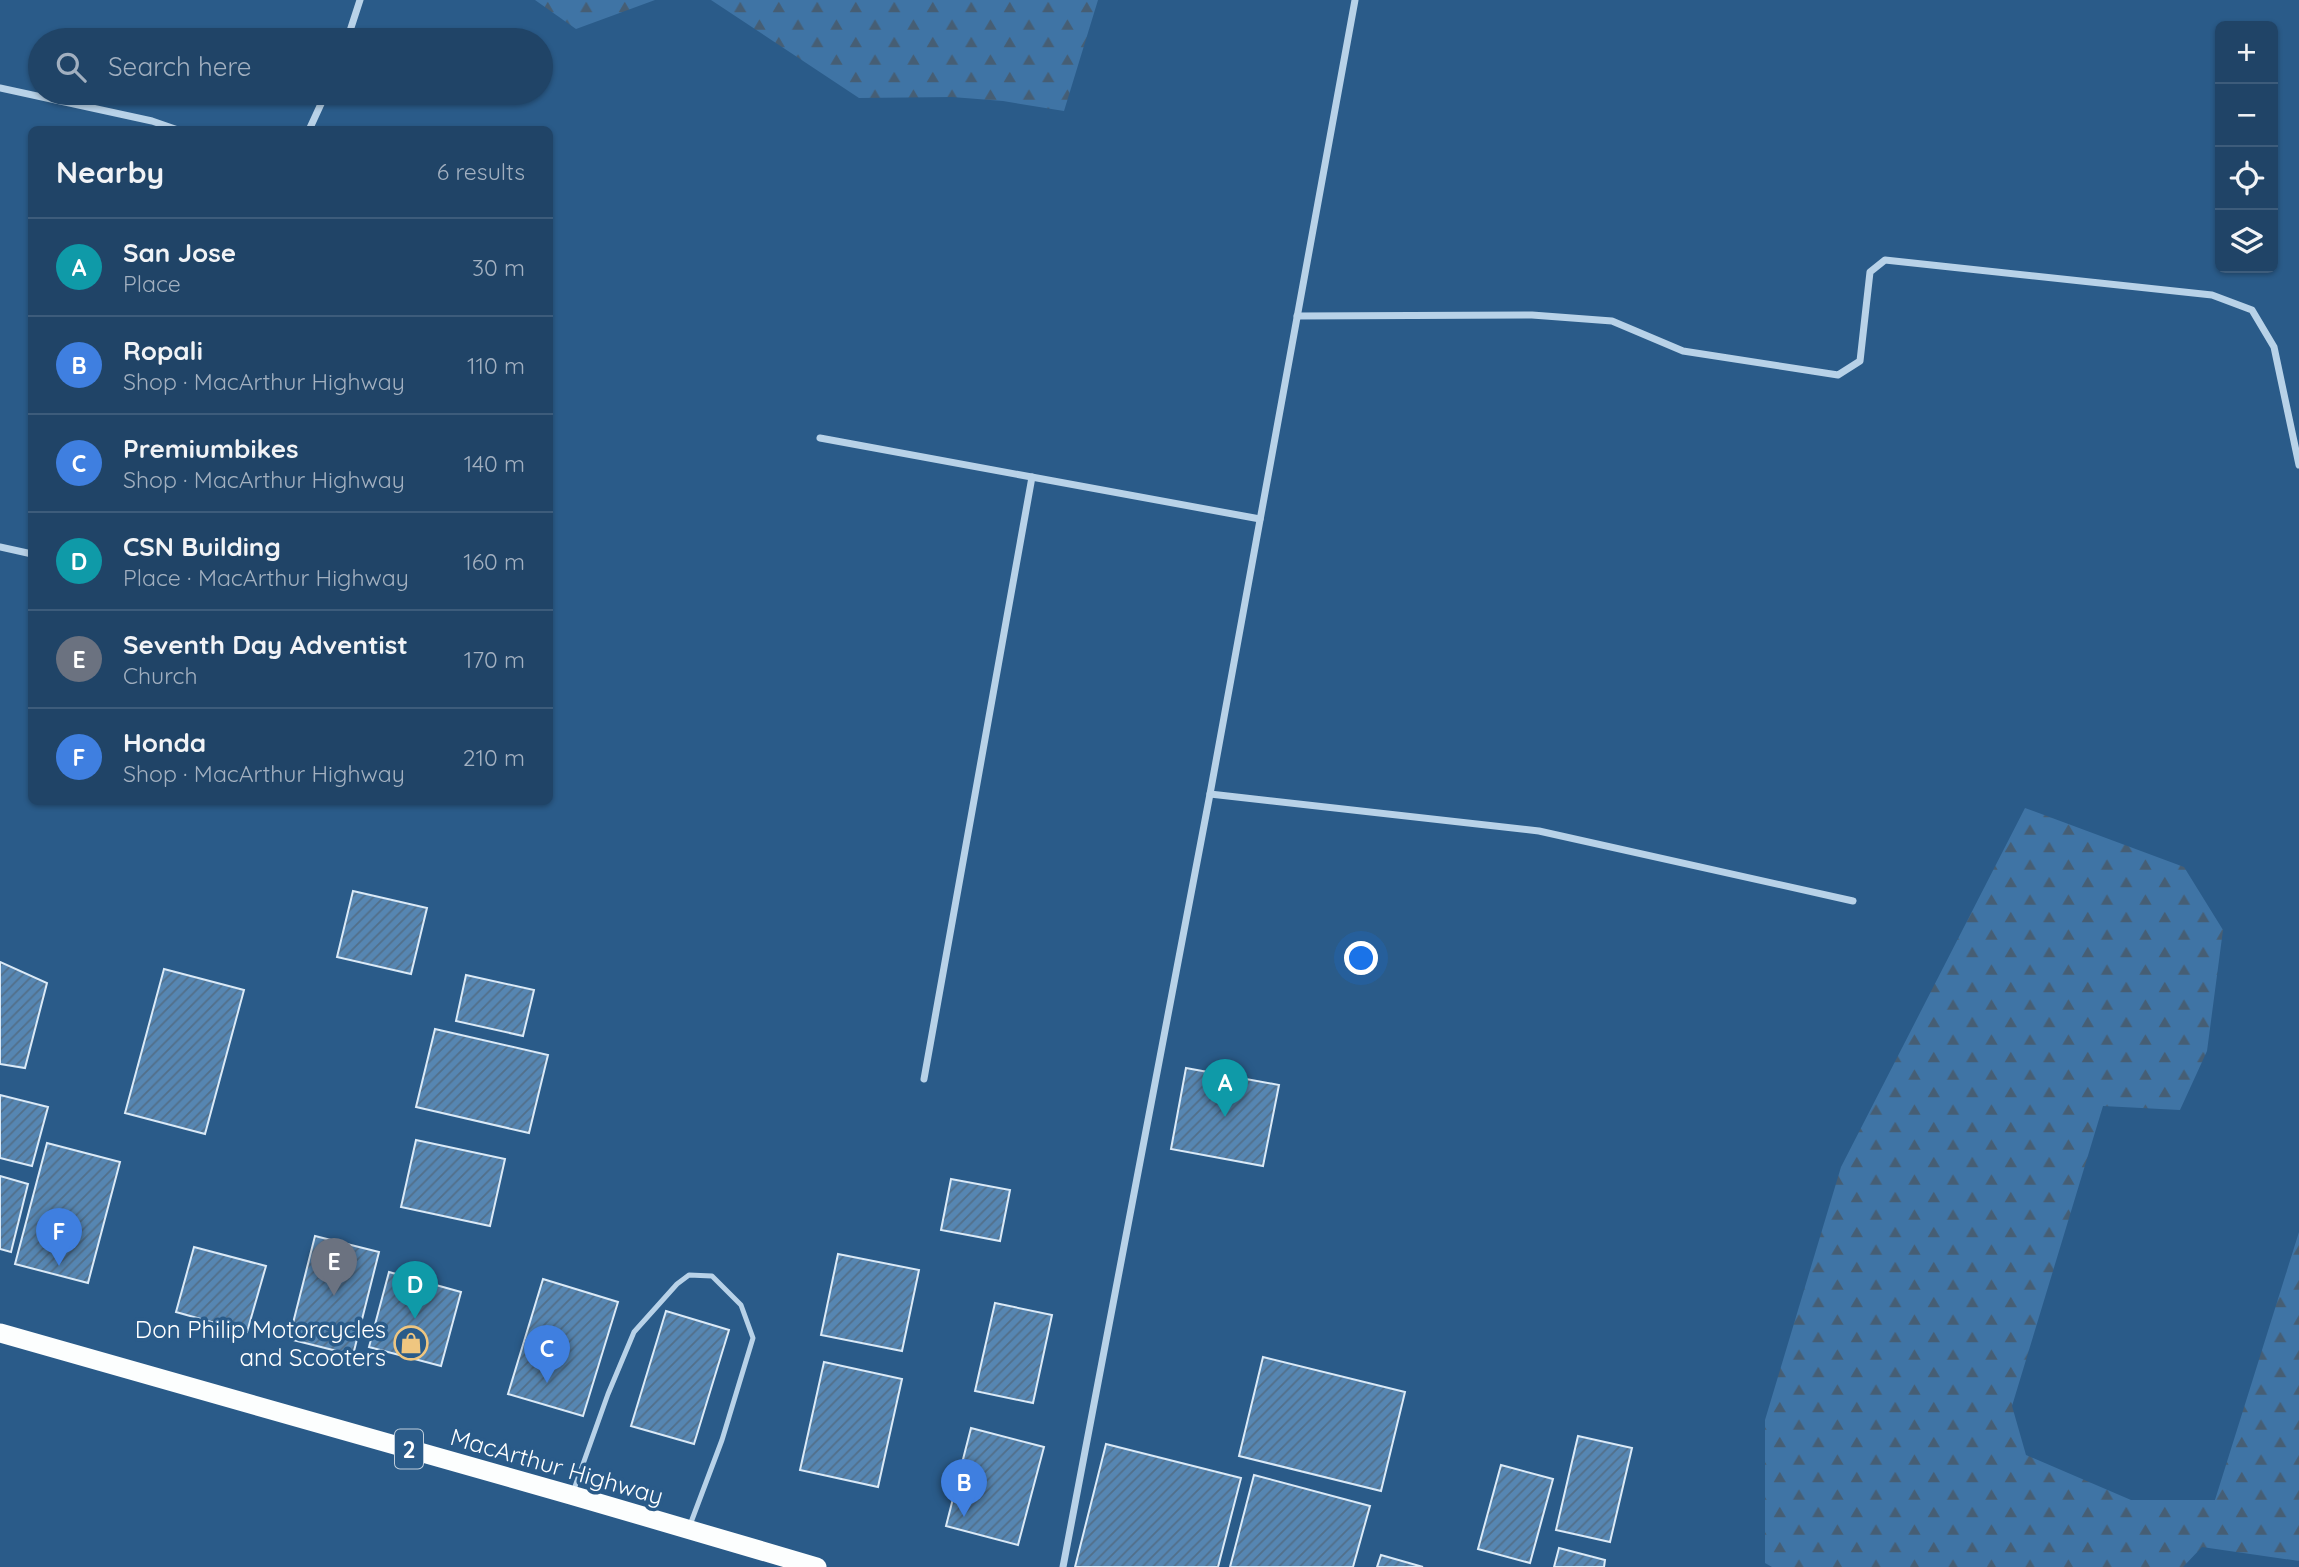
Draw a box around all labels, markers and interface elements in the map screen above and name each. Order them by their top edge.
map controls [2215,21,2278,273]
button: + [2215,21,2278,84]
search box [28,28,553,105]
icon: search [52,48,90,86]
text: Search here [108,50,252,83]
button: − [2215,84,2278,147]
button: locate [2215,147,2278,210]
text: Nearby [56,153,164,191]
text: 6 results [437,157,525,186]
button: layers [2215,210,2278,273]
text: San Jose [123,236,236,269]
text: A [72,253,86,282]
text: 30 m [472,253,525,282]
text: Place [123,269,181,298]
text: Ropali [123,334,203,367]
text: B [71,351,87,380]
text: 110 m [467,351,525,380]
text: Shop · MacArthur Highway [123,367,405,396]
text: Premiumbikes [123,432,299,465]
text: C [72,449,86,478]
text: 140 m [464,449,525,478]
text: Shop · MacArthur Highway [123,465,405,494]
text: CSN Building [123,530,281,563]
text: D [71,547,87,576]
text: 160 m [463,547,525,576]
text: Place · MacArthur Highway [123,563,409,592]
text: Seventh Day Adventist [123,628,408,661]
text: E [72,645,86,674]
text: 170 m [464,645,525,674]
text: Church [123,661,198,690]
text: Honda [123,726,206,759]
text: F [73,743,85,772]
text: 210 m [463,743,525,772]
text: Shop · MacArthur Highway [123,759,405,788]
your location [1344,941,1378,975]
pin: A [1202,1059,1248,1117]
pin: F [36,1208,82,1266]
pin: E [311,1238,357,1296]
pin: D [392,1261,438,1319]
place label: Don Philip Motorcycles and Scooters [135,1314,386,1372]
shop icon: Don Philip Motorcycles and Scooters [392,1324,430,1362]
pin: C [524,1325,570,1383]
street label: MacArthur Highway [447,1421,667,1511]
road number: 2 [395,1430,423,1468]
pin: B [941,1459,987,1517]

